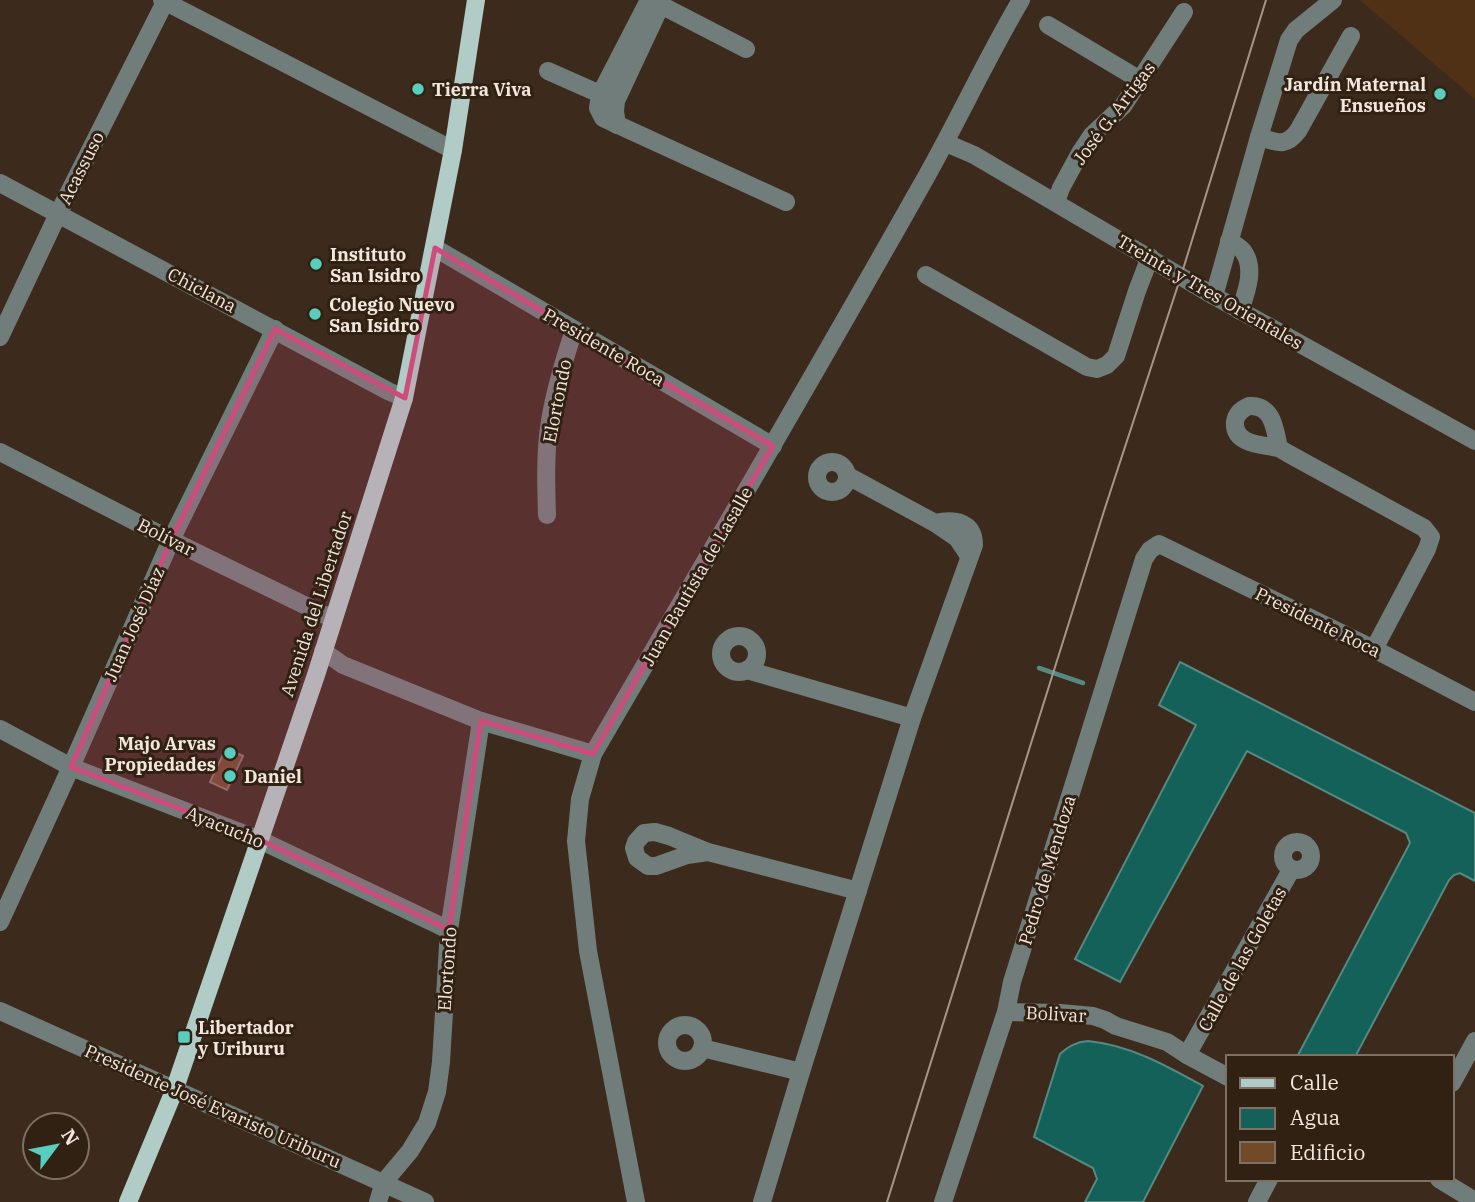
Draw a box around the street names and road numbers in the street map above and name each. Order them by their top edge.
street label: José G. Artigas [1068,57,1160,169]
street label: Acassuso [53,128,109,208]
street label: Treinta y Tres Orientales [1113,230,1307,354]
street label: Chiclana [164,262,240,318]
street label: Presidente Roca [539,303,669,391]
street label: Elortondo [538,357,576,445]
street label: Juan Bautista de Lasalle [636,482,758,670]
street label: Avenida del Libertador [275,508,357,700]
street label: Bolívar [134,513,198,561]
street label: Juan José Díaz [98,563,170,685]
street label: Presidente Roca [1252,582,1385,662]
street label: Pedro de Mendoza [1013,792,1081,948]
street label: Ayacucho [182,801,268,853]
street label: Calle de las Goletas [1193,883,1291,1035]
street label: Elortondo [433,926,461,1012]
street label: Bolivar [1025,1001,1087,1027]
street label: Presidente José Evaristo Uriburu [81,1039,345,1173]

